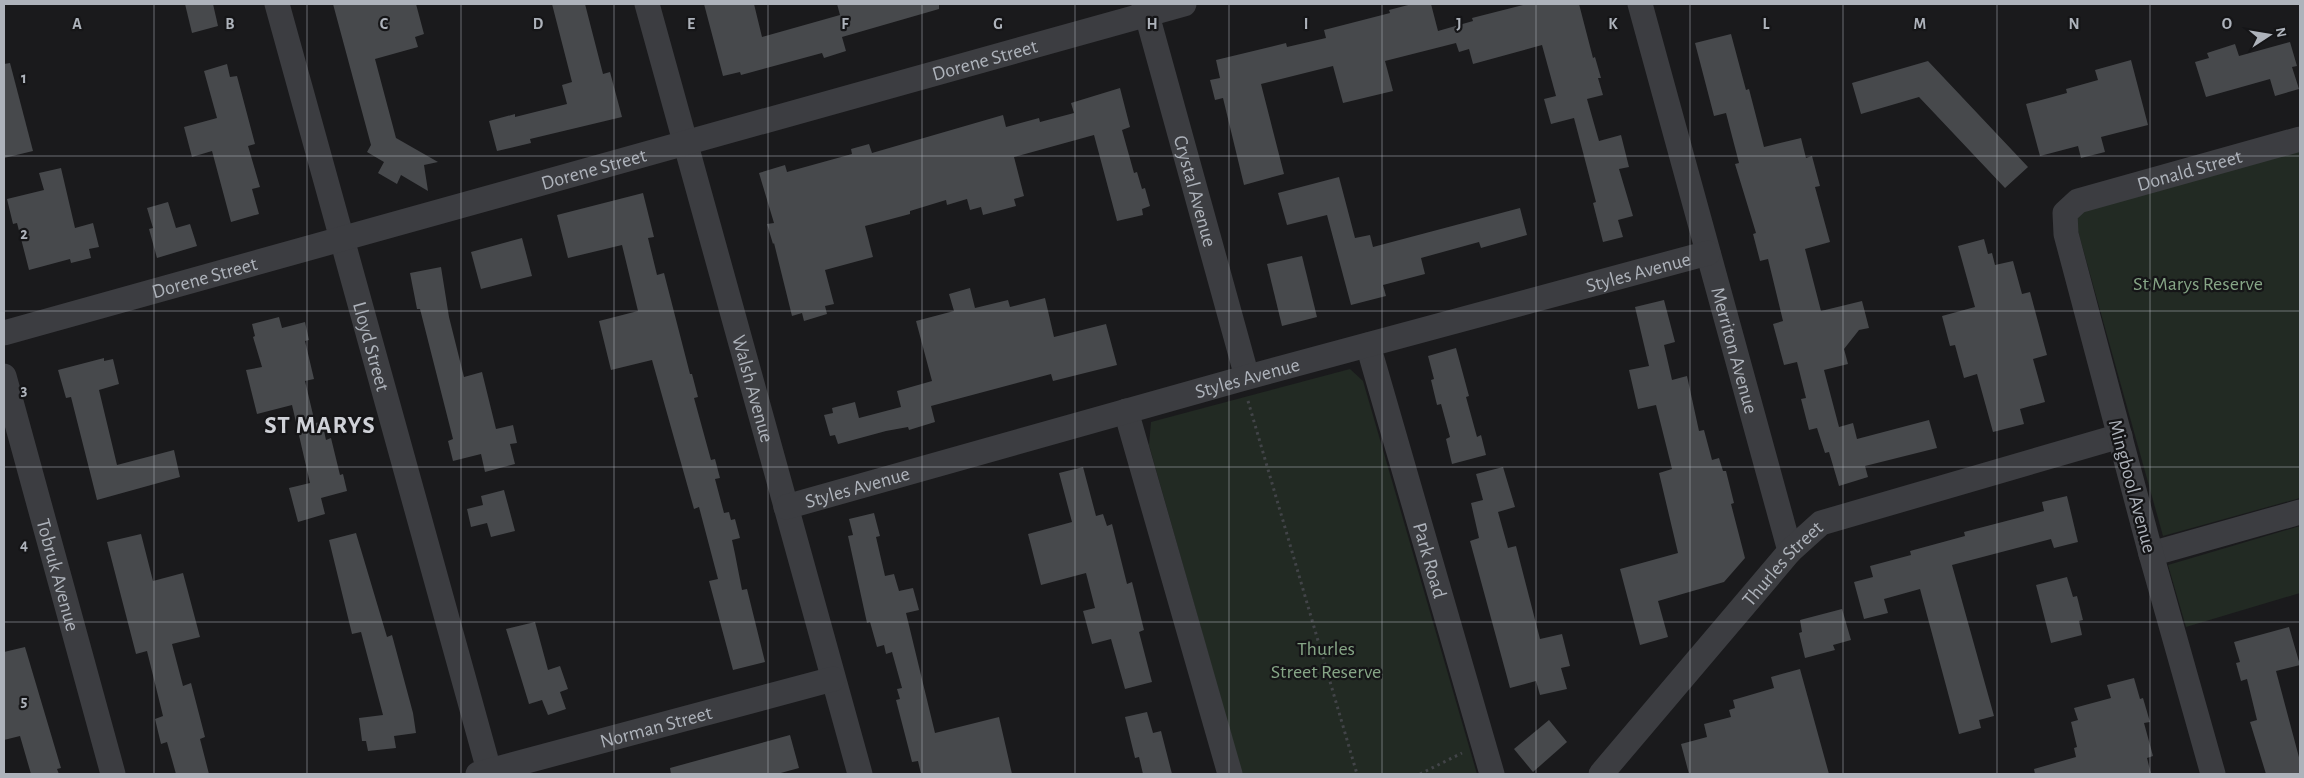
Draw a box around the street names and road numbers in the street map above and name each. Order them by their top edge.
street label: Dorene Street [930,36,1040,85]
street label: Crystal Avenue [1170,133,1220,249]
street label: Dorene Street [539,145,649,194]
street label: Donald Street [2135,147,2245,195]
street label: Styles Avenue [1584,249,1693,296]
street label: Dorene Street [150,254,260,302]
street label: Merriton Avenue [1707,285,1761,416]
street label: Lloyd Street [349,299,393,394]
street label: Walsh Avenue [728,333,777,445]
street label: Styles Avenue [1193,355,1302,402]
street label: Mingbool Avenue [2105,417,2159,555]
street label: Styles Avenue [803,464,912,512]
street label: Tobruk Avenue [33,516,82,633]
street label: Thurles Street [1739,517,1827,610]
street label: Park Road [1409,520,1450,601]
street label: Norman Street [598,703,715,752]

